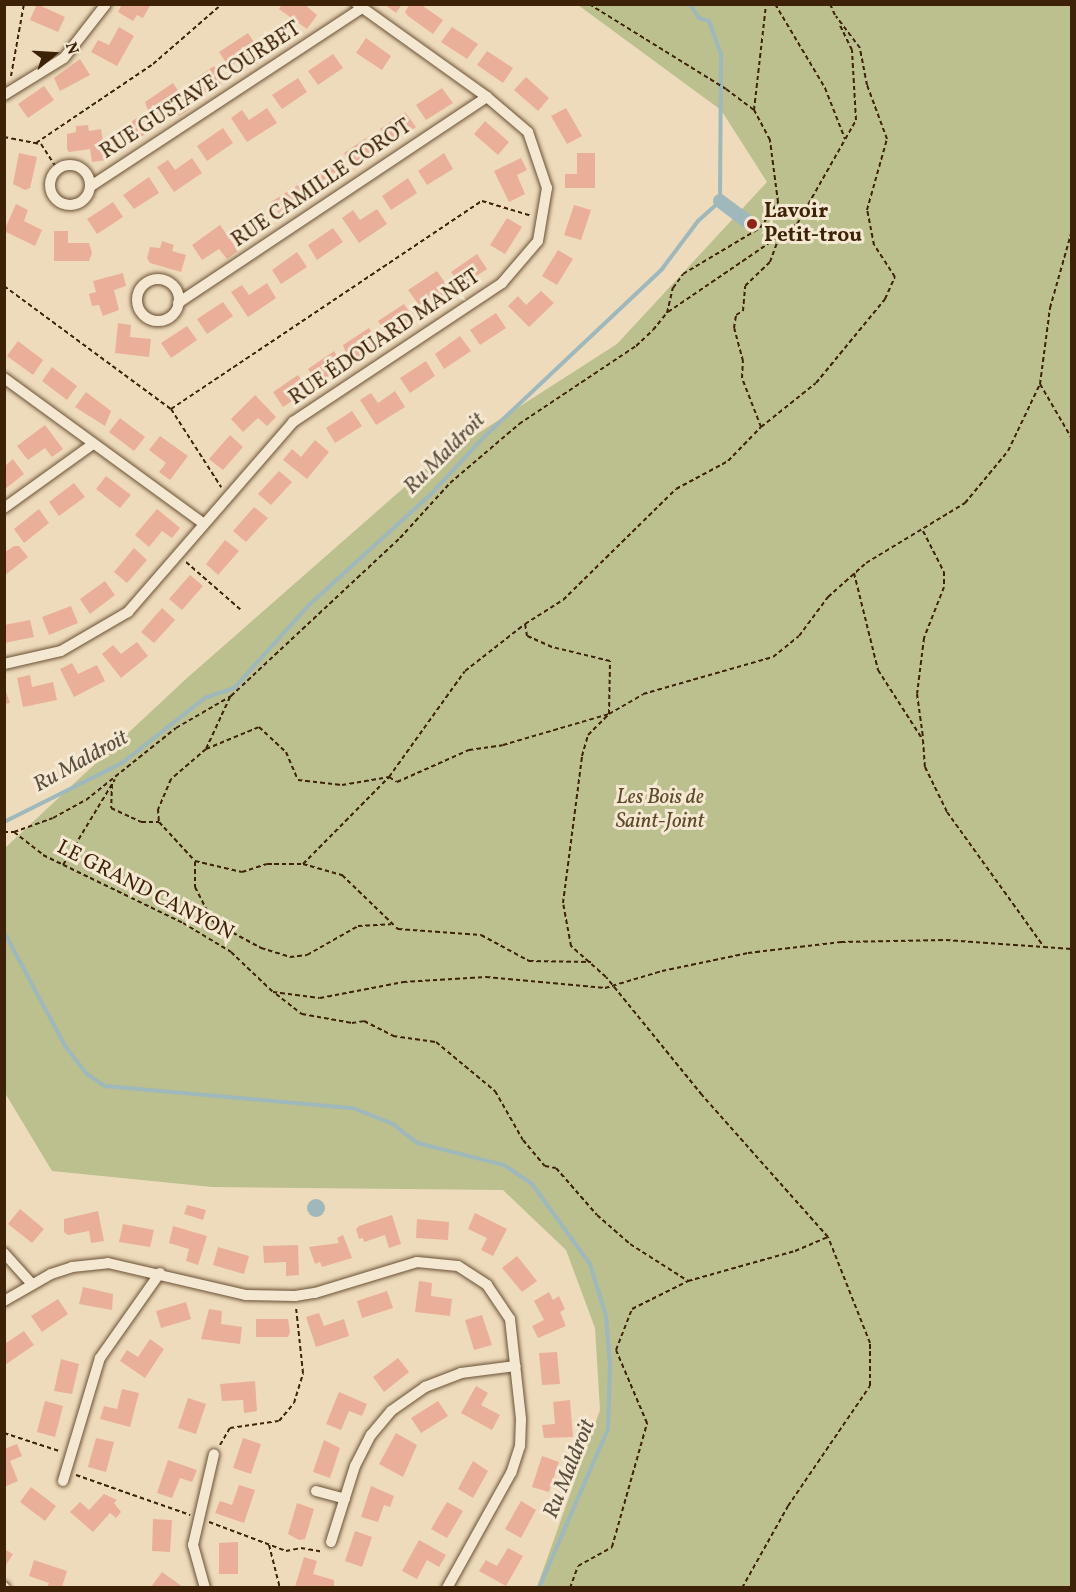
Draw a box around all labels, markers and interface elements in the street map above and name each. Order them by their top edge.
street label: RUE GUSTAVE COURBET [96,17,306,165]
north arrow [24,24,84,84]
text: N [59,40,83,57]
street label: RUE CAMILLE COROT [227,114,417,254]
place label: Lavoir Petit-trou [764,199,862,249]
marker: Lavoir Petit-trou [745,217,759,231]
street label: RUE ÉDOUARD MANET [285,265,485,411]
water label: Ru Maldroit [399,408,491,500]
water label: Ru Maldroit [29,725,133,799]
park label: Les Bois de Saint-Joint [616,785,704,835]
street label: LE GRAND CANYON [52,835,238,947]
water label: Ru Maldroit [538,1416,602,1522]

